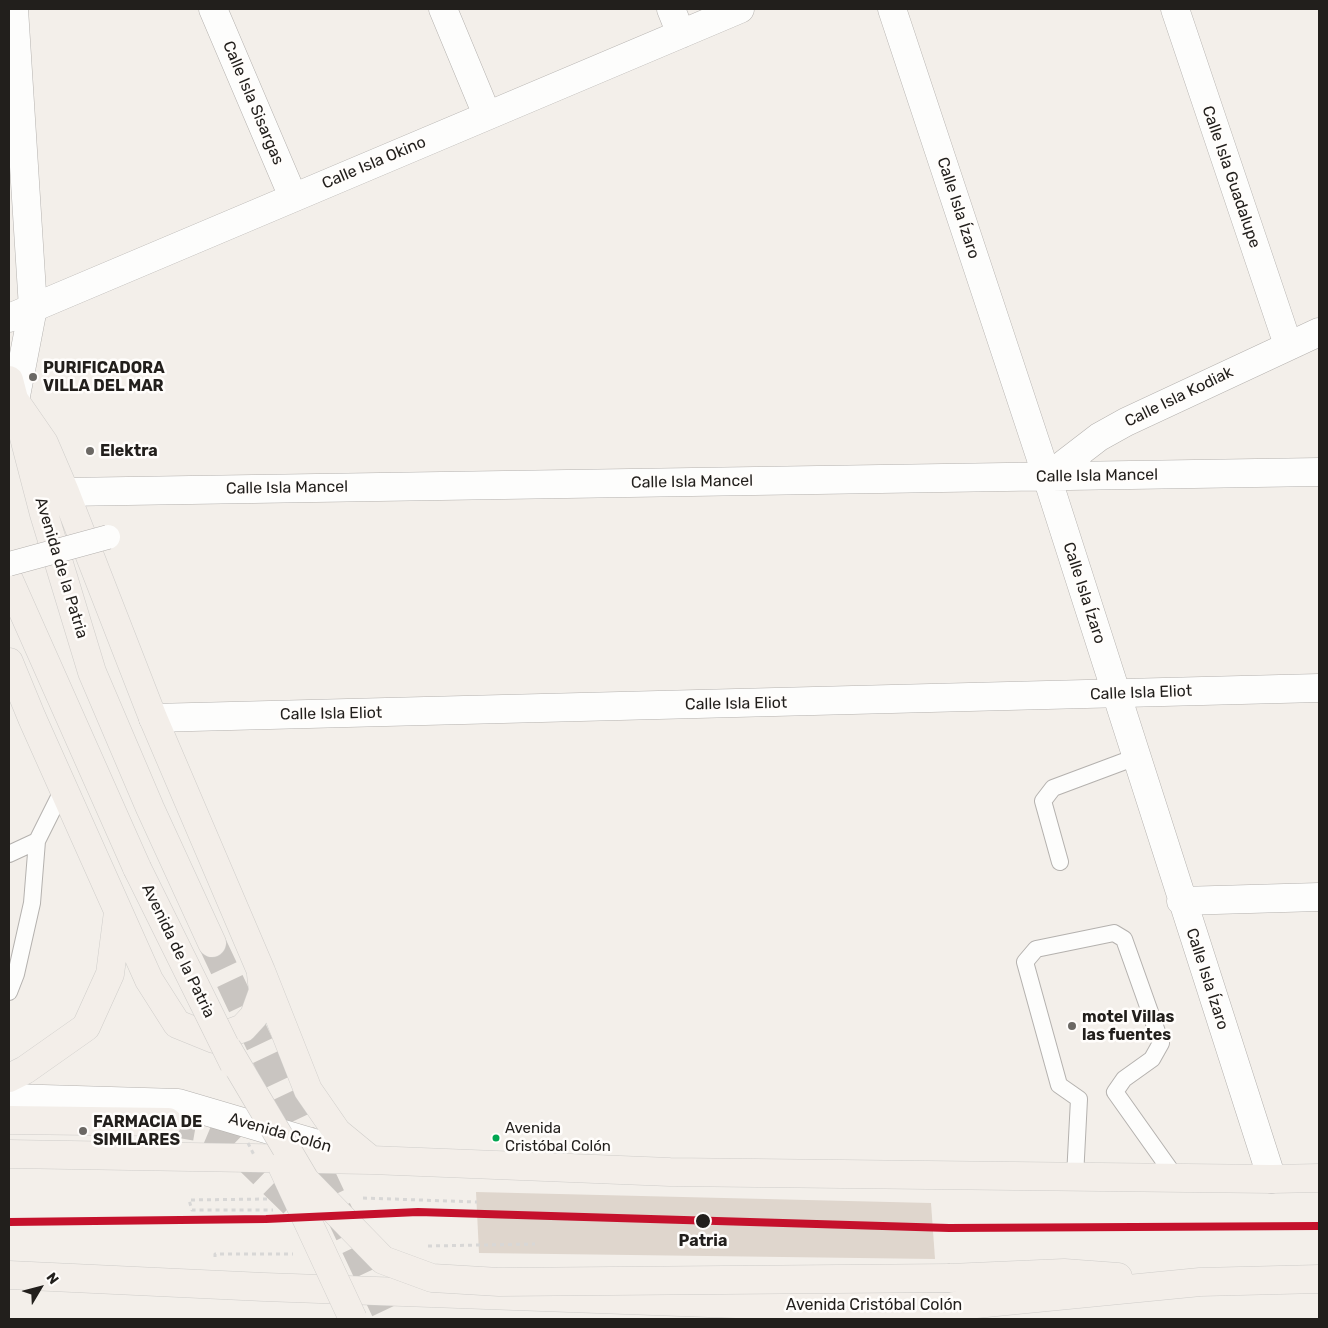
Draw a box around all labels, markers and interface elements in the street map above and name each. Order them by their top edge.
street label: Calle Isla Sisargas [218,38,288,168]
street label: Calle Isla Guadalupe [1198,103,1264,251]
street label: Calle Isla Okino [319,132,429,194]
street label: Calle Isla Ízaro [933,155,983,261]
place label: PURIFICADORA VILLA DEL MAR [43,358,165,396]
street label: Calle Isla Kodiak [1122,362,1236,432]
marker: PURIFICADORA VILLA DEL MAR [27,371,39,383]
place label: Elektra [100,441,158,461]
marker: Elektra [84,445,96,457]
street label: Calle Isla Mancel [1036,465,1158,487]
street label: Calle Isla Mancel [631,471,753,493]
street label: Calle Isla Mancel [226,477,348,499]
street label: Avenida de la Patria [30,495,92,641]
street label: Calle Isla Ízaro [1059,540,1109,646]
street label: Calle Isla Eliot [1090,682,1192,704]
street label: Calle Isla Eliot [685,694,787,714]
street label: Calle Isla Eliot [280,704,382,724]
street label: Avenida de la Patria [137,881,219,1021]
street label: Calle Isla Ízaro [1182,926,1232,1032]
place label: motel Villas las fuentes [1082,1007,1174,1045]
marker: motel Villas las fuentes [1066,1020,1078,1032]
street label: Avenida Colón [226,1109,334,1157]
place label: FARMACIA DE SIMILARES [93,1112,202,1150]
place label: Avenida Cristóbal Colón [505,1120,611,1155]
marker: FARMACIA DE SIMILARES [77,1125,89,1137]
marker: Avenida Cristóbal Colón [491,1133,501,1143]
marker: Patria [694,1212,712,1230]
place label: Patria [679,1231,727,1251]
north arrow [15,1263,65,1313]
text: N [43,1270,62,1288]
street label: Avenida Cristóbal Colón [786,1295,962,1315]

